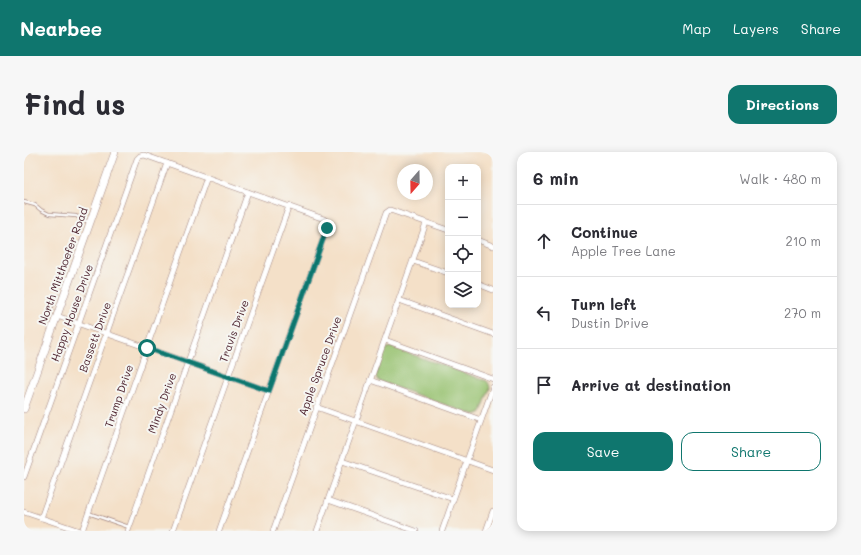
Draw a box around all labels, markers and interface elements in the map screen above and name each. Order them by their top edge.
text: Nearbee [20,16,102,41]
text: Map [682,19,711,38]
text: Layers [733,19,779,38]
text: Share [801,19,841,38]
button: Directions [728,85,837,124]
text: Find us [24,86,125,122]
north arrow [397,164,433,200]
map controls [445,164,481,308]
button: + [445,164,481,200]
text: 6 min [533,167,578,189]
text: Walk · 480 m [739,170,821,187]
button: − [445,200,481,236]
street label: North Mitthoefer Road [34,205,91,326]
route end [318,219,336,237]
text: Continue [571,222,638,242]
icon: ahead [533,230,555,252]
text: 210 m [785,232,821,249]
button: locate [445,236,481,272]
text: Apple Tree Lane [571,242,676,259]
street label: Happy House Drive [47,262,96,364]
button: layers [445,272,481,308]
text: Turn left [571,294,636,314]
street label: Travis Drive [215,297,252,364]
street label: Bassett Drive [75,300,114,374]
icon: left [533,302,555,324]
text: 270 m [784,304,821,321]
street label: Apple Spruce Drive [295,314,345,418]
text: Dustin Drive [571,314,649,331]
route start [138,339,156,357]
street label: Trump Drive [101,362,136,429]
street label: Mindy Drive [144,370,180,435]
icon: arrive [533,374,555,396]
text: Arrive at destination [571,375,731,395]
button: Save [533,432,673,471]
button: Share [681,432,821,471]

